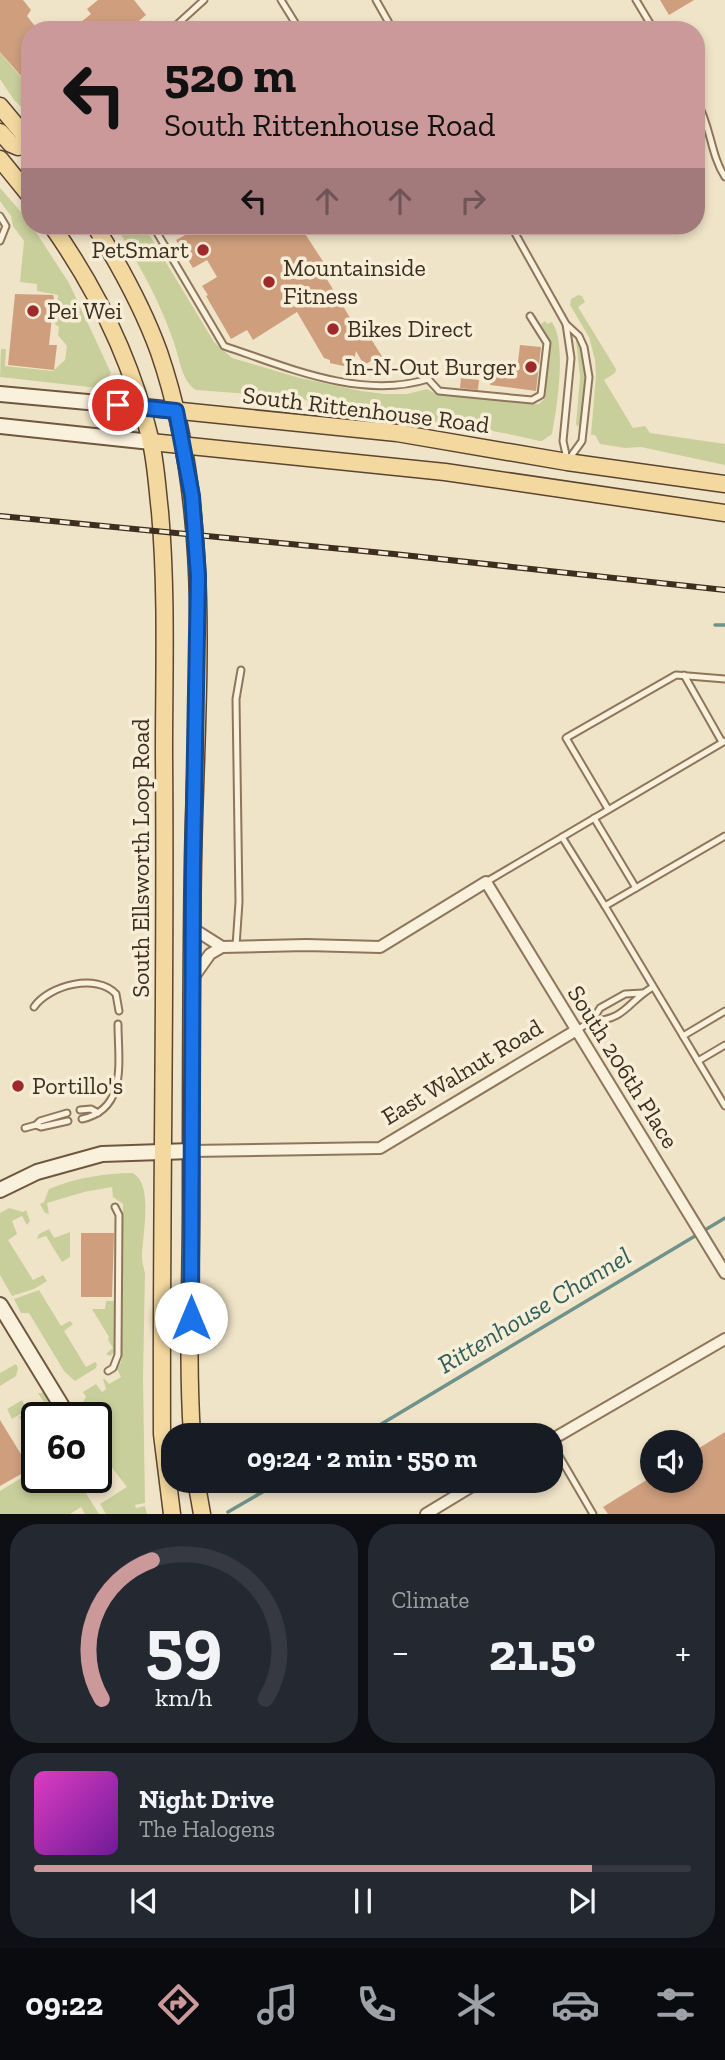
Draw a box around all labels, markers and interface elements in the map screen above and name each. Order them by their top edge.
text: 520 m [164,46,296,105]
icon: left [49,49,140,140]
text: South Rittenhouse Road [164,106,495,144]
icon: left [235,182,273,220]
icon: ahead [308,182,346,220]
icon: ahead [381,182,419,220]
icon: right [454,182,492,220]
place label: PetSmart [91,235,189,264]
marker: PetSmart [195,242,211,258]
place label: Mountainside Fitness [283,253,426,310]
marker: Mountainside Fitness [261,274,277,290]
place label: Pei Wei [47,296,122,325]
marker: Pei Wei [25,303,41,319]
place label: Bikes Direct [347,314,473,343]
marker: Bikes Direct [325,321,341,337]
place label: In-N-Out Burger [345,352,517,381]
marker: In-N-Out Burger [523,359,539,375]
pin [88,375,148,435]
street label: South Rittenhouse Road [241,380,491,439]
icon: arrive [99,386,137,424]
street label: South Ellsworth Loop Road [126,718,155,998]
street label: South 206th Place [562,980,685,1154]
street label: East Walnut Road [376,1012,547,1131]
place label: Portillo's [32,1071,123,1100]
marker: Portillo's [10,1078,26,1094]
water label: Rittenhouse Channel [432,1240,636,1380]
position arrow [154,1281,228,1355]
speed limit sign: 60 [21,1402,112,1493]
map controls [640,1430,703,1493]
button: sound [640,1430,703,1493]
text: 09:24 · 2 min · 550 m [247,1442,477,1474]
text: Climate [392,1586,469,1614]
text: 59 [145,1601,222,1689]
text: 21.5° [489,1621,596,1683]
text: − [392,1629,409,1675]
text: + [675,1629,691,1675]
text: km/h [155,1682,212,1712]
text: Night Drive [139,1783,274,1815]
text: The Halogens [139,1815,275,1843]
icon: previous [125,1882,163,1920]
icon: pause [344,1882,382,1920]
icon: next [563,1882,601,1920]
icon: directions [154,1980,203,2029]
icon: music [253,1980,302,2029]
icon: phone [352,1980,401,2029]
icon: climate [452,1980,501,2029]
icon: car [551,1980,600,2029]
icon: filters [651,1980,700,2029]
text: 09:22 [25,1985,103,2023]

